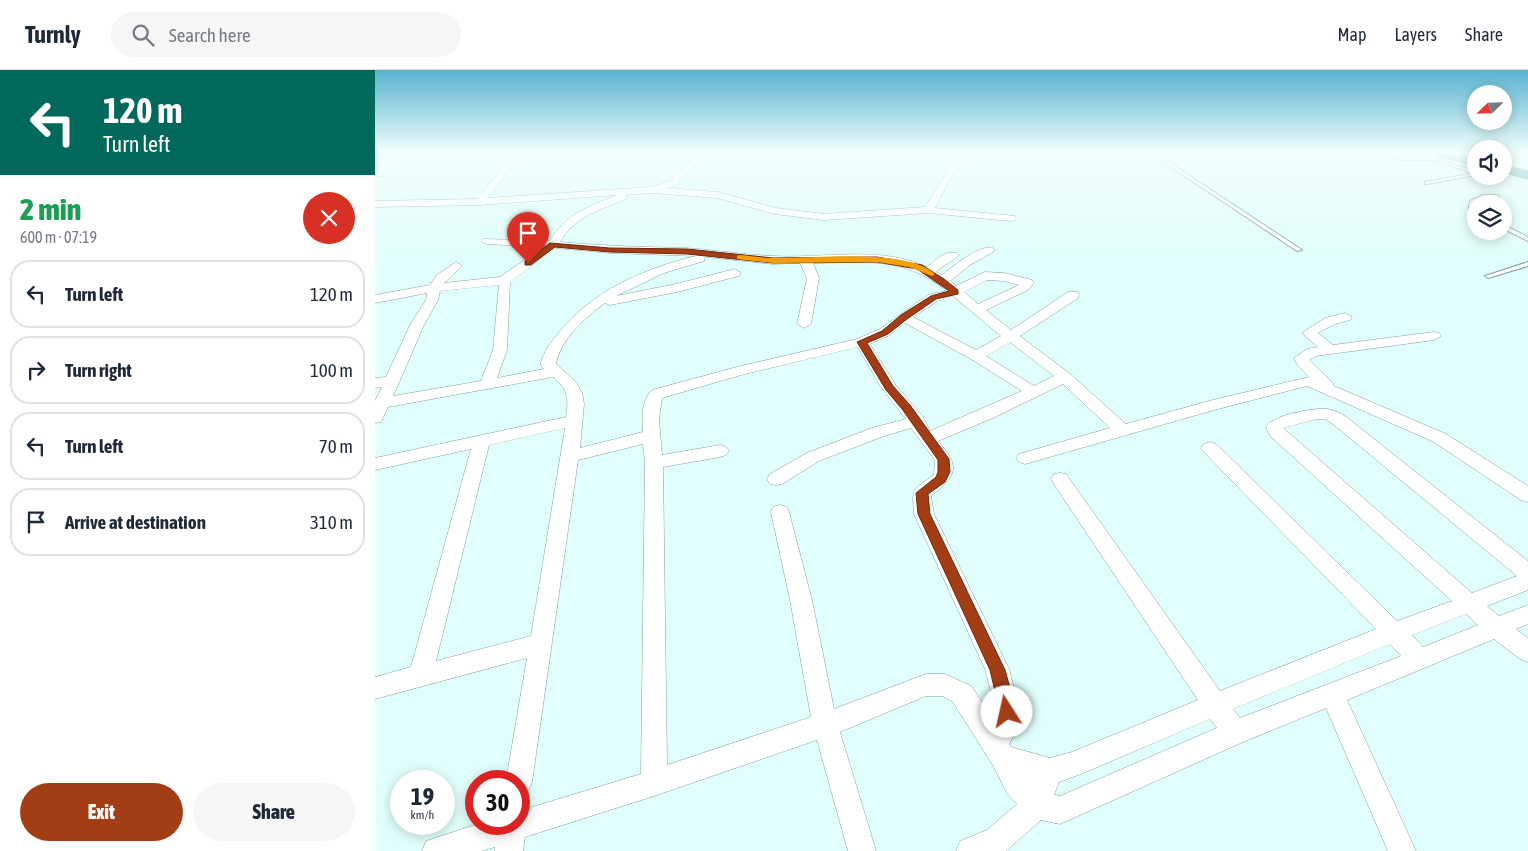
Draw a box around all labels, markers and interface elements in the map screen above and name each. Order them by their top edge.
search box [111,12,461,57]
text: Turnly [25,21,81,48]
icon: search [129,21,157,49]
text: Search here [169,24,251,46]
text: Map [1337,24,1366,45]
text: Layers [1394,24,1437,45]
text: Share [1465,24,1503,45]
north arrow [1467,85,1513,130]
map controls [1467,85,1512,240]
icon: left [20,90,85,155]
text: 120 m [103,90,182,130]
text: Turn left [103,131,170,157]
button: sound [1467,140,1512,185]
text: 2 min [20,192,81,226]
button: close [303,192,355,244]
button: layers [1467,195,1512,240]
pin [507,212,549,263]
icon: arrive [514,219,542,247]
text: 600 m · 07:19 [20,228,97,246]
icon: left [22,280,50,308]
text: Turn left [65,283,123,305]
text: 120 m [310,283,353,305]
icon: right [22,356,50,384]
text: Turn right [65,359,132,381]
text: 100 m [310,359,353,381]
icon: left [22,432,50,460]
text: Turn left [65,435,123,457]
text: 70 m [319,435,353,457]
icon: arrive [22,508,50,536]
text: Arrive at destination [65,511,206,533]
text: 310 m [310,511,353,533]
position arrow [980,685,1032,737]
speed limit sign: 30 [465,770,530,835]
text: 19 [411,782,434,810]
button: Exit [20,783,183,841]
button: Share [193,783,355,841]
text: km/h [411,808,434,822]

